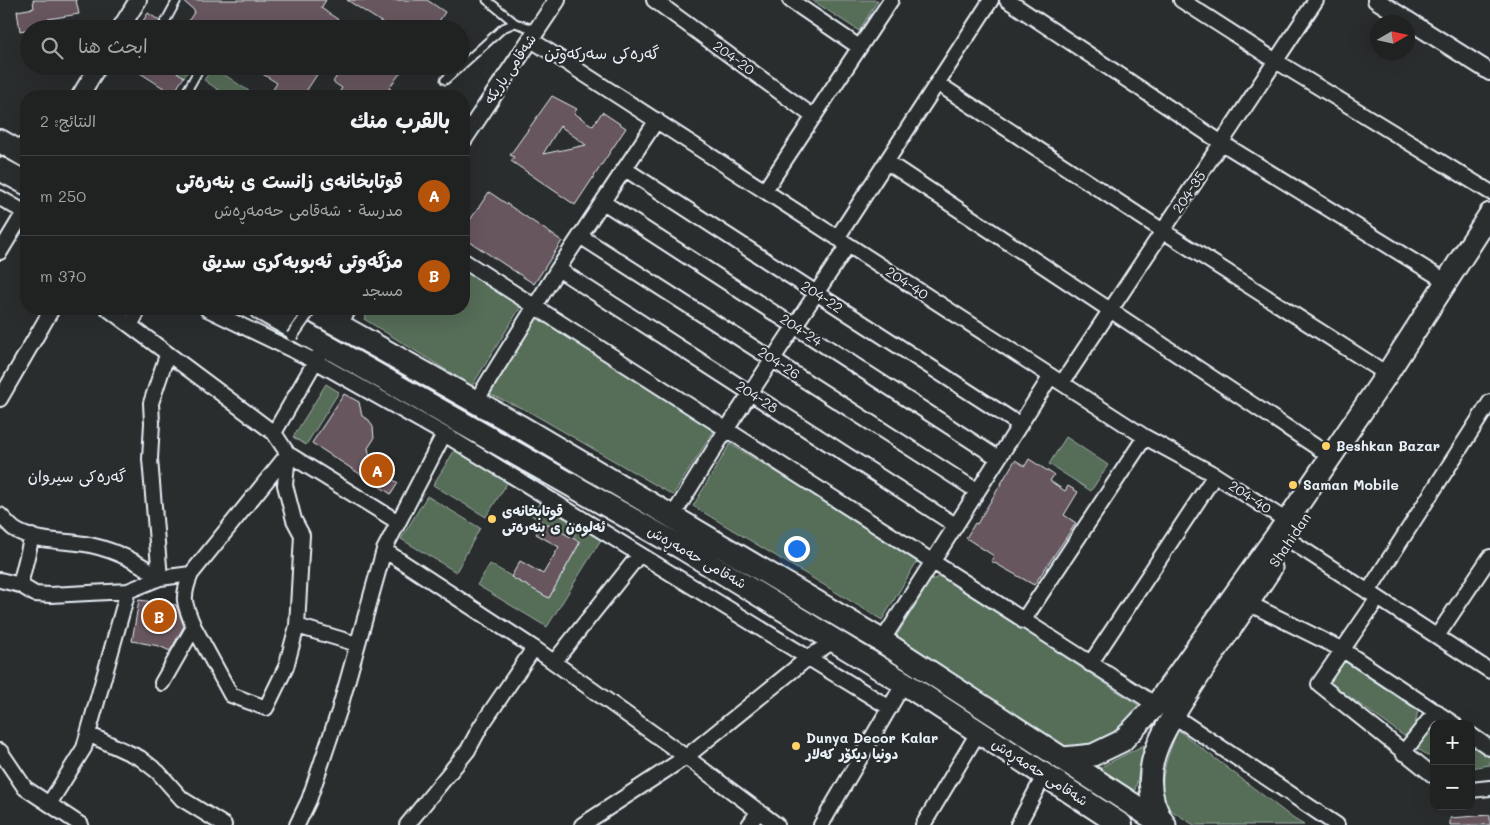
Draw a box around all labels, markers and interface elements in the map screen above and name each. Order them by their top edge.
north arrow [1370,15,1415,60]
search box [20,20,470,75]
street label: شەقامی باریکە [479,30,540,108]
text: ابحث هنا [78,33,148,58]
icon: search [38,34,66,62]
street label: 204-20 [710,36,759,79]
district label: گەرەکی سەرکەوتن [544,42,660,64]
text: بالقرب منك [350,106,450,133]
text: النتائج: 2 [40,110,96,131]
street label: 204-35 [1168,167,1210,216]
text: قوتابخانەی زانست ی بنەرەتی [176,168,403,193]
text: 250 m [40,185,86,206]
text: A [428,185,440,206]
text: مدرسة · شەقامی حەمەڕەش [214,199,403,220]
text: مزگەوتی ئەبوبەکری سدیق [202,248,403,273]
street label: 204-40 [882,262,933,304]
text: 370 m [40,265,86,286]
text: B [429,265,439,286]
street label: 204-22 [798,276,847,317]
text: مسجد [362,279,403,300]
street label: 204-24 [777,309,827,351]
street label: 204-26 [754,342,804,383]
street label: 204-28 [732,376,782,417]
place label: Beshkan Bazar [1336,436,1440,455]
marker: Beshkan Bazar [1320,440,1332,452]
pin: A [361,451,393,489]
district label: گەرەکی سیروان [28,465,126,487]
place label: Saman Mobile [1303,475,1399,494]
street label: 204-40 [1225,476,1276,518]
marker: Saman Mobile [1287,479,1299,491]
place label: قوتابخانەی ئەلوەن ی بنەرەتی [502,501,606,537]
street label: Shahidan [1264,509,1315,571]
marker: قوتابخانەی ئەلوەن ی بنەرەتی [486,513,498,525]
street label: شەقامی حەمەڕەش [642,521,750,596]
your location [784,536,810,562]
pin: B [143,597,175,635]
map controls [1430,720,1475,810]
button: + [1430,720,1475,765]
place label: Dunya Decor Kalar دونیا دیکۆر کەلار [804,728,938,764]
street label: شەقامی حەمەڕەش [986,733,1092,813]
marker: Dunya Decor Kalar دونیا دیکۆر کەلار [790,740,802,752]
button: − [1430,765,1475,810]

